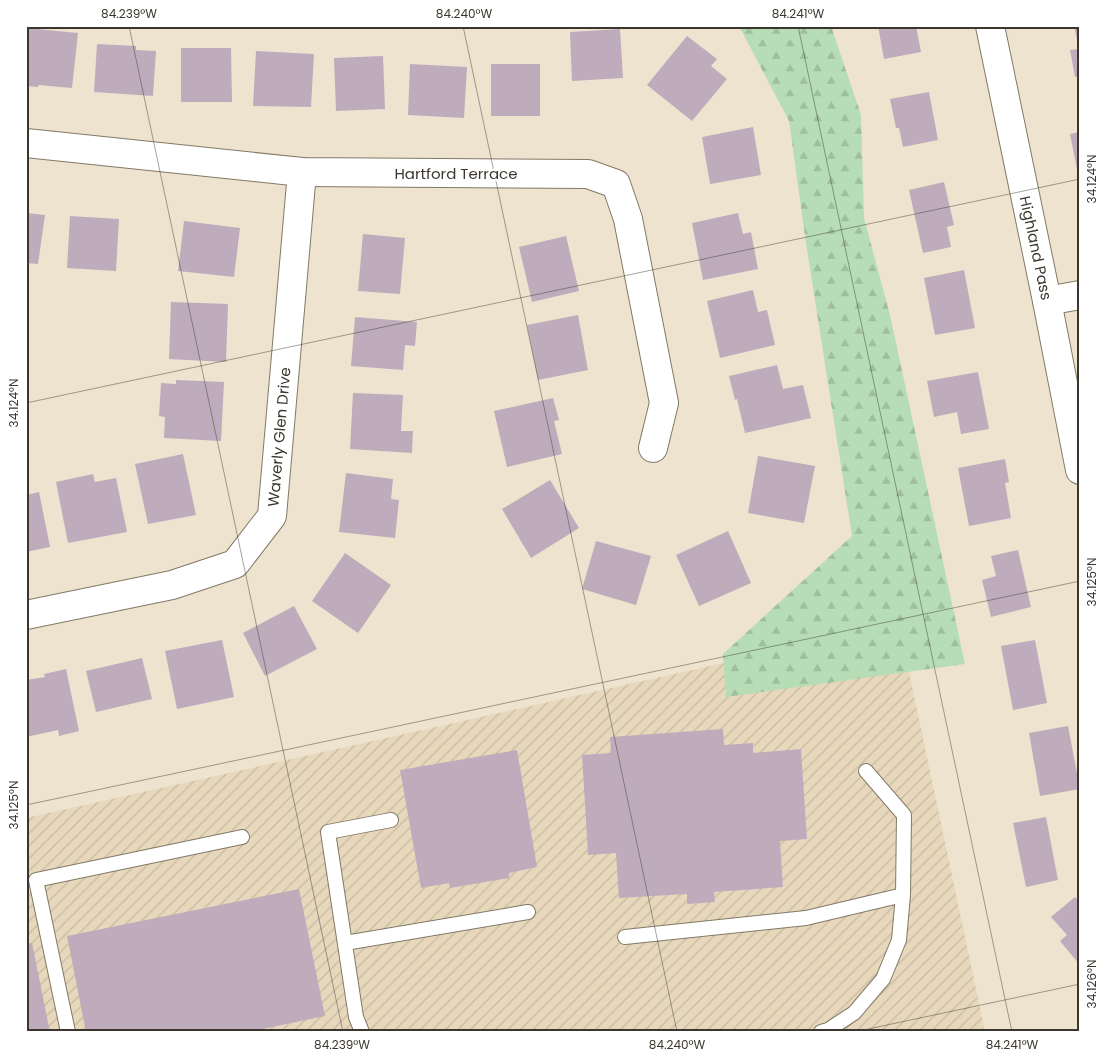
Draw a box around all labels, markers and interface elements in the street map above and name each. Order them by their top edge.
text: 84.239°W [101,5,157,22]
text: 84.240°W [436,5,492,22]
text: 84.241°W [772,5,825,22]
text: 34.124°N [1083,155,1100,203]
street label: Hartford Terrace [394,163,518,184]
street label: Highland Pass [1015,194,1057,302]
street label: Waverly Glen Drive [262,366,296,508]
text: 34.124°N [5,379,22,427]
text: 34.125°N [1083,558,1100,606]
text: 34.125°N [5,781,22,829]
text: 34.126°N [1083,960,1100,1008]
text: 84.239°W [314,1036,370,1053]
text: 84.240°W [649,1036,705,1053]
text: 84.241°W [986,1036,1039,1053]

